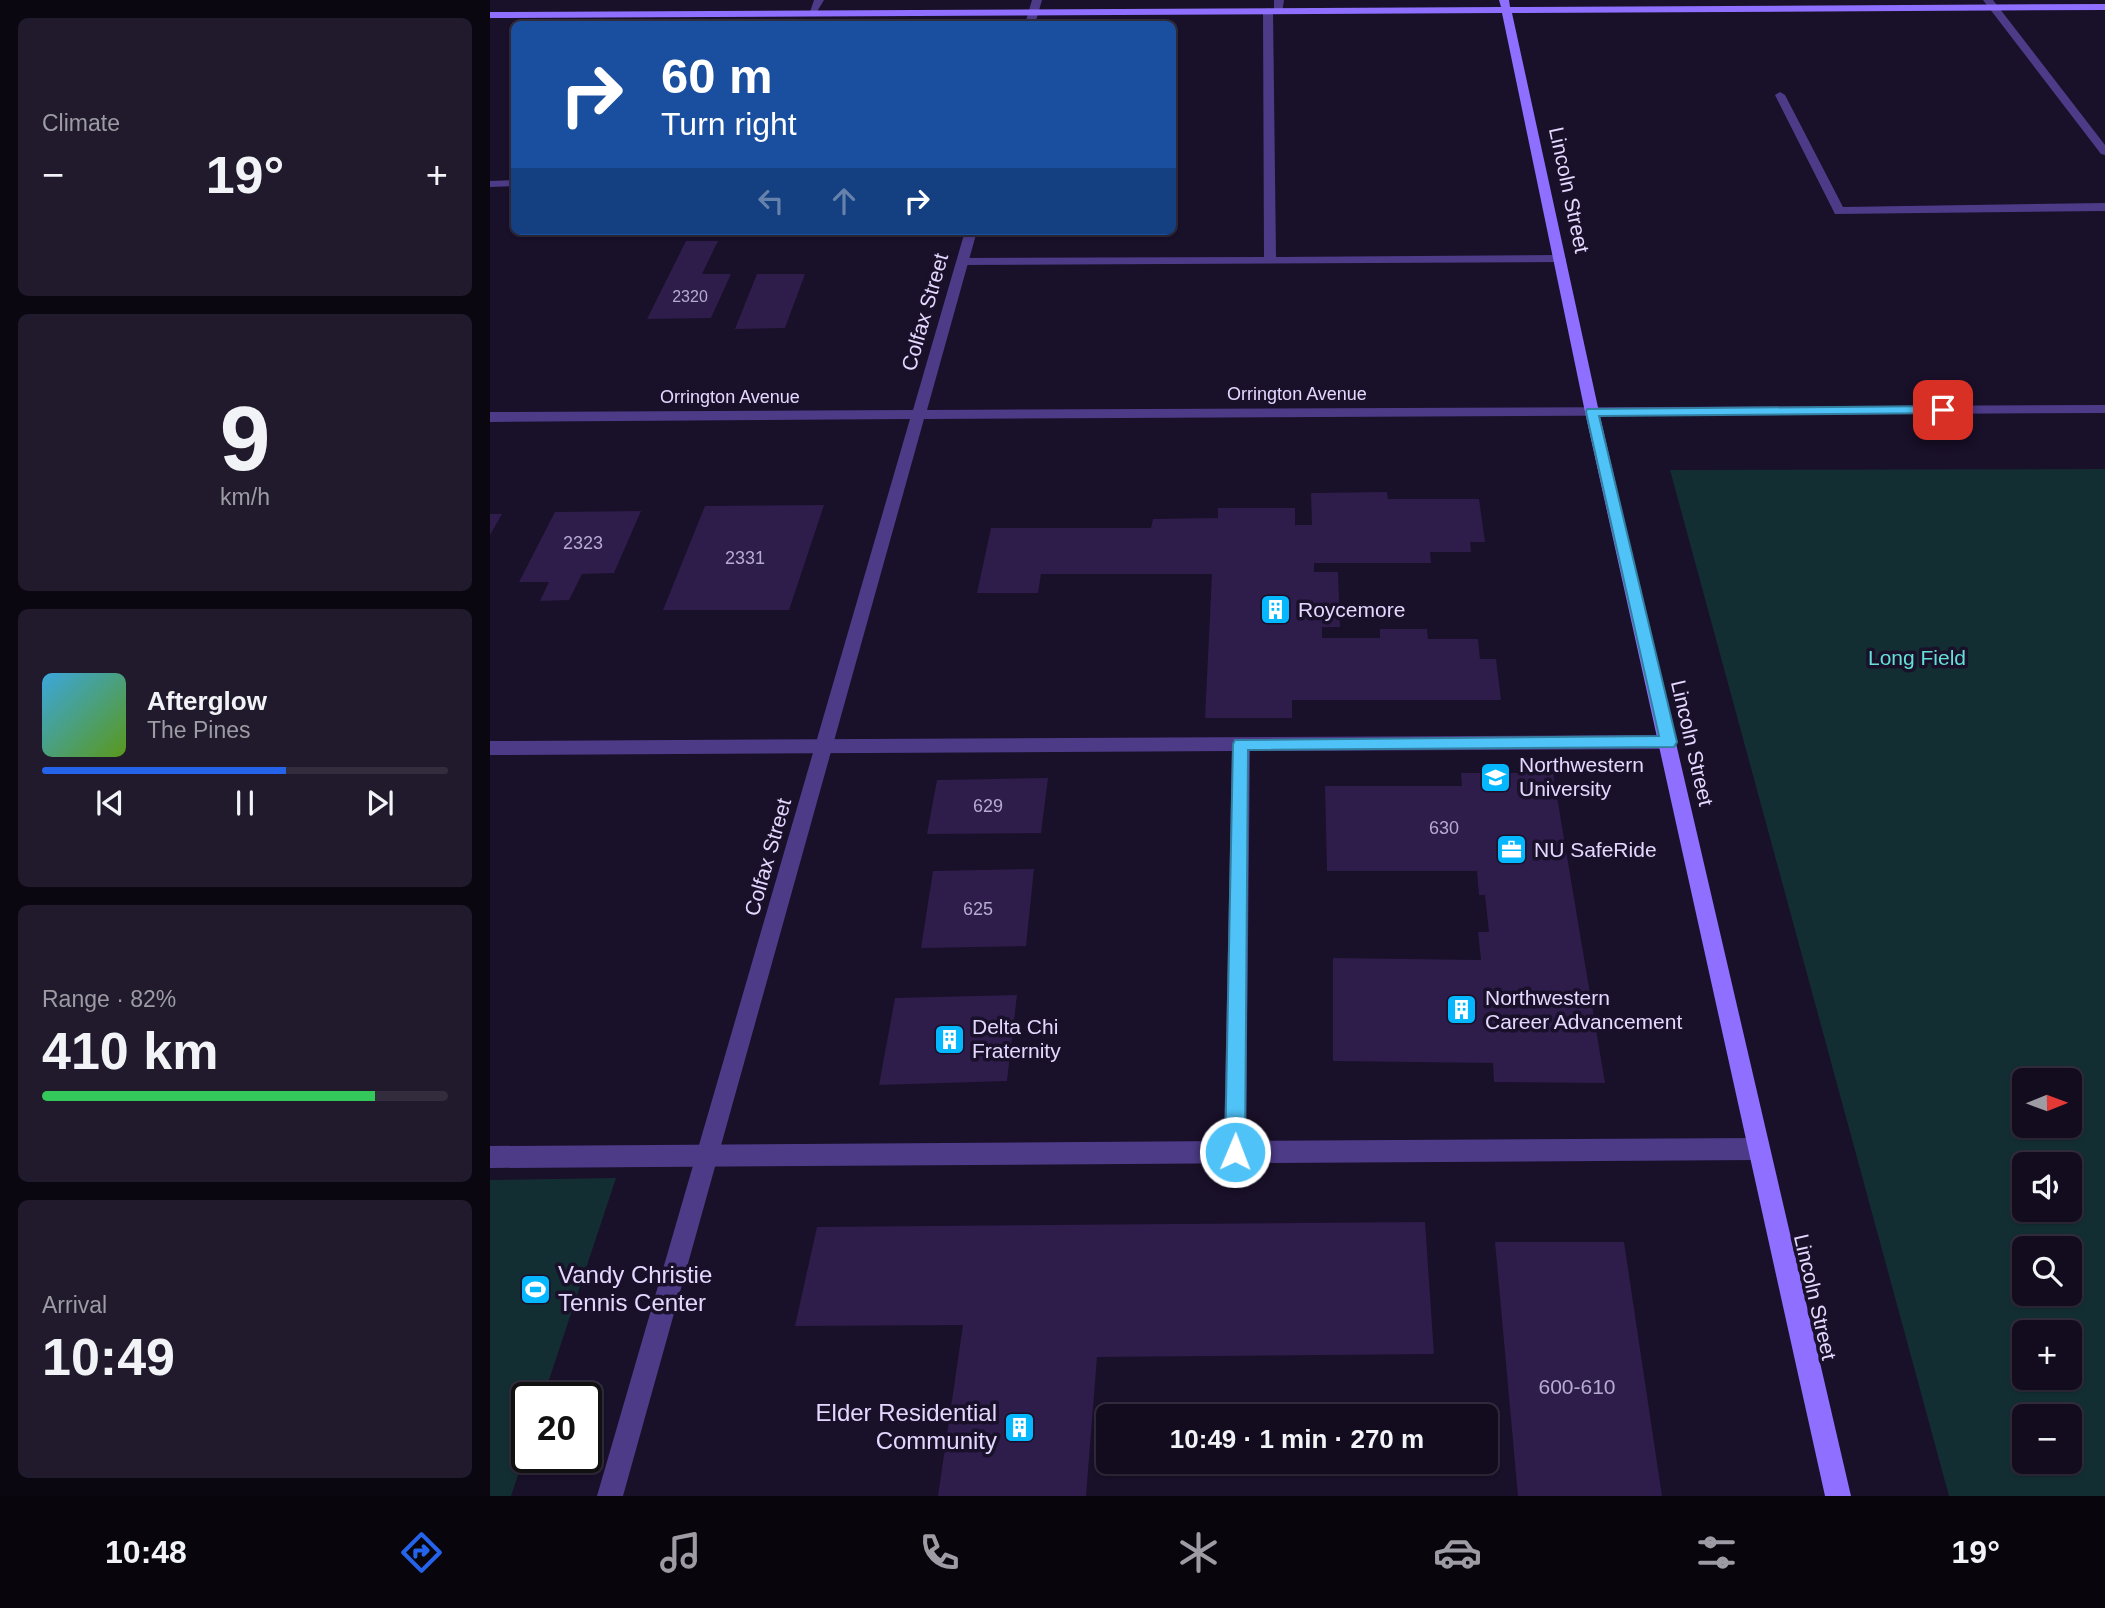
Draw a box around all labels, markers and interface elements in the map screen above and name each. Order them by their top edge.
icon: right [546,49,637,140]
text: 60 m [661,49,773,103]
text: Turn right [661,106,797,142]
text: Climate [42,110,120,136]
street label: Lincoln Street [1545,125,1594,255]
text: 19° [206,146,284,204]
text: − [42,154,64,196]
text: + [426,154,448,196]
icon: left [752,182,790,220]
icon: ahead [825,182,863,220]
icon: right [898,182,936,220]
street label: Colfax Street [897,250,952,373]
house number: 2320 [672,288,708,305]
pin [1913,380,1973,440]
street label: Orrington Avenue [1227,384,1367,404]
street label: Orrington Avenue [660,387,800,407]
text: 9 [220,388,270,489]
icon: arrive [1924,391,1962,429]
text: km/h [220,484,270,510]
house number: 2323 [563,533,603,553]
house number: 2331 [725,548,765,568]
building icon: Roycemore [1258,593,1292,627]
place label: Roycemore [1298,598,1405,621]
park label: Long Field [1868,646,1966,669]
street label: Lincoln Street [1667,678,1718,808]
text: Afterglow [147,686,267,716]
text: The Pines [147,717,251,743]
place label: Northwestern University [1519,753,1644,800]
school or university icon: Northwestern University [1479,760,1513,794]
icon: previous [91,784,129,822]
icon: pause [226,784,264,822]
icon: next [361,784,399,822]
street label: Colfax Street [740,795,795,918]
house number: 629 [973,796,1003,816]
house number: 630 [1429,818,1459,838]
office icon: NU SafeRide [1494,833,1528,867]
place label: NU SafeRide [1534,838,1657,861]
house number: 625 [963,899,993,919]
text: Range · 82% [42,986,176,1012]
place label: Northwestern Career Advancement [1485,986,1682,1033]
building icon: Northwestern Career Advancement [1445,993,1479,1027]
place label: Delta Chi Fraternity [972,1015,1061,1062]
text: 410 km [42,1022,218,1080]
building icon: Delta Chi Fraternity [932,1022,966,1056]
north arrow [2012,1068,2082,1138]
map controls [2012,1068,2082,1474]
position arrow [1198,1115,1272,1189]
button: sound [2012,1152,2082,1222]
street label: Lincoln Street [1790,1232,1841,1362]
button: search [2012,1236,2082,1306]
place label: Vandy Christie Tennis Center [558,1261,712,1316]
sports icon: Vandy Christie Tennis Center [518,1272,552,1306]
text: Arrival [42,1292,107,1318]
button: + [2012,1320,2082,1390]
text: 10:49 [42,1328,175,1386]
house number: 600-610 [1538,1375,1616,1398]
speed limit sign: 20 [511,1382,602,1473]
place label: Elder Residential Community [816,1399,997,1454]
button: − [2012,1404,2082,1474]
building icon: Elder Residential Community [1003,1410,1037,1444]
text: 10:49 · 1 min · 270 m [1170,1424,1424,1454]
icon: directions [397,1528,446,1577]
icon: music [656,1528,705,1577]
icon: phone [915,1528,964,1577]
icon: climate [1174,1528,1223,1577]
icon: car [1433,1528,1482,1577]
icon: filters [1692,1528,1741,1577]
text: 10:48 [105,1534,187,1570]
text: 19° [1952,1534,2000,1570]

